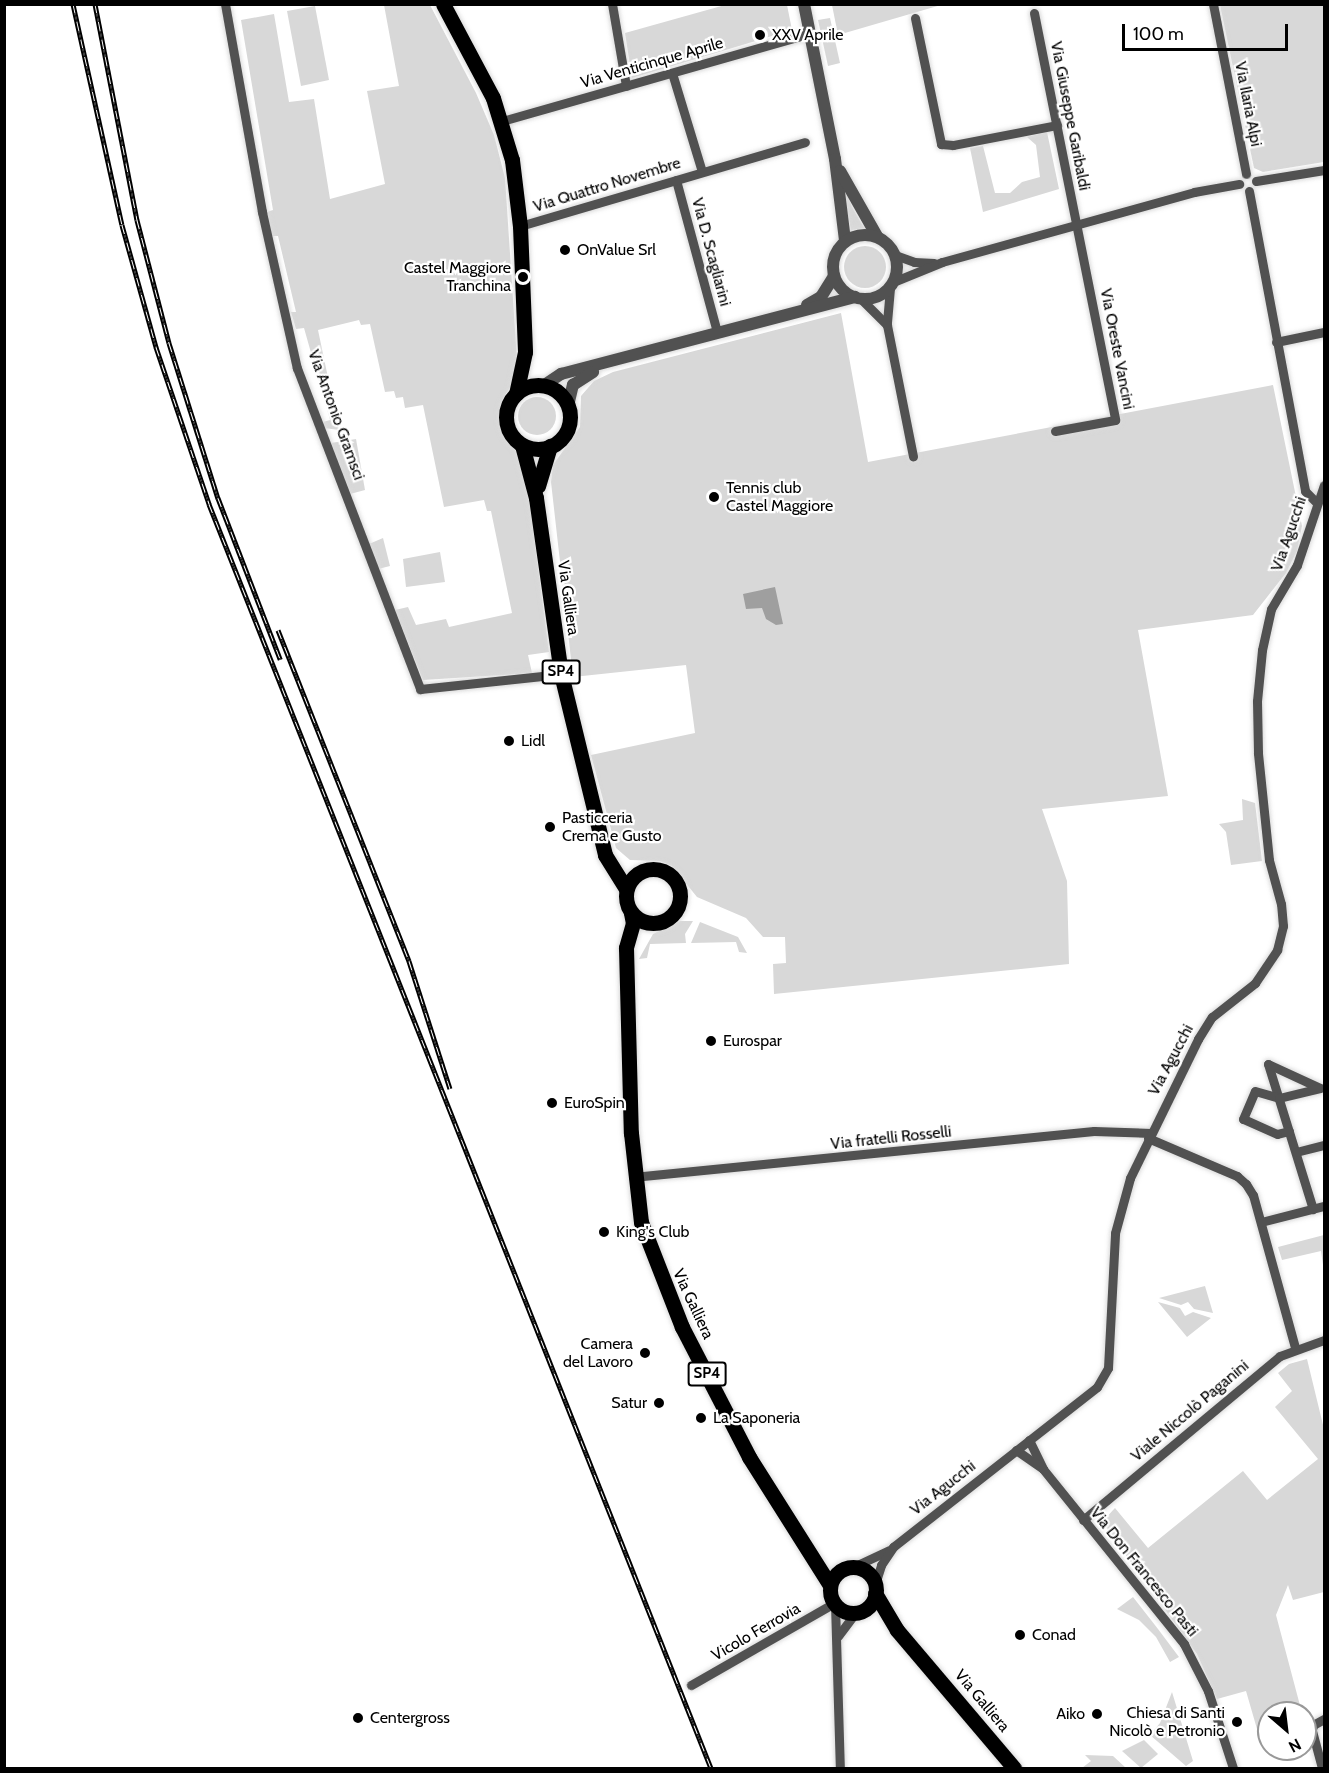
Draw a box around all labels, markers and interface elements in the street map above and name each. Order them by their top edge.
scale bar [1125,12,1292,50]
text: 100 m [1133,23,1184,45]
place label: XXV Aprile [772,25,843,45]
marker: XXV Aprile [753,28,767,42]
street label: Via Venticinque Aprile [578,33,726,93]
street label: Via Giuseppe Garibaldi [1046,40,1094,192]
street label: Via Ilaria Alpi [1230,60,1266,148]
street label: Via Quattro Novembre [531,153,683,217]
street label: Via D. Scagliarini [687,196,735,308]
place label: OnValue Srl [577,240,656,260]
marker: OnValue Srl [558,243,572,257]
place label: Castel Maggiore Tranchina [404,258,511,296]
marker: Castel Maggiore Tranchina [516,270,530,284]
street label: Via Oreste Vancini [1096,287,1138,411]
street label: Via Antonio Gramsci [304,347,368,483]
place label: Tennis club Castel Maggiore [726,478,833,516]
marker: Tennis club Castel Maggiore [707,490,721,504]
street label: Via Agucchi [1267,494,1311,574]
street label: Via Galliera [553,559,583,637]
road number: SP4 [542,660,580,684]
place label: Lidl [521,731,545,751]
marker: Lidl [502,734,516,748]
place label: Pasticceria Crema e Gusto [562,808,662,846]
marker: Pasticceria Crema e Gusto [543,820,557,834]
street label: Via Agucchi [1144,1021,1198,1099]
place label: Eurospar [723,1031,782,1051]
marker: Eurospar [704,1034,718,1048]
place label: EuroSpin [564,1093,625,1113]
marker: EuroSpin [545,1096,559,1110]
street label: Via fratelli Rosselli [830,1122,952,1154]
place label: King's Club [616,1222,689,1242]
marker: King's Club [597,1225,611,1239]
street label: Via Galliera [668,1266,718,1342]
place label: Camera del Lavoro [563,1334,633,1372]
marker: Camera del Lavoro [638,1346,652,1360]
street label: Viale Niccolò Paganini [1127,1356,1253,1466]
road number: SP4 [688,1362,726,1386]
place label: Satur [611,1393,647,1413]
marker: Satur [652,1396,666,1410]
place label: La Saponeria [713,1408,800,1428]
marker: La Saponeria [694,1411,708,1425]
street label: Via Agucchi [906,1457,980,1519]
street label: Via Don Francesco Pasti [1086,1503,1202,1641]
street label: Vicolo Ferrovia [708,1599,804,1665]
place label: Conad [1032,1625,1076,1645]
marker: Conad [1013,1628,1027,1642]
street label: Via Galliera [950,1666,1014,1736]
north arrow [1257,1701,1317,1761]
place label: Chiesa di Santi Nicolò e Petronio [1109,1703,1225,1741]
place label: Aiko [1056,1704,1085,1724]
marker: Aiko [1090,1707,1104,1721]
place label: Centergross [370,1708,450,1728]
marker: Centergross [351,1711,365,1725]
marker: Chiesa di Santi Nicolò e Petronio [1230,1715,1244,1729]
text: N [1285,1735,1304,1757]

